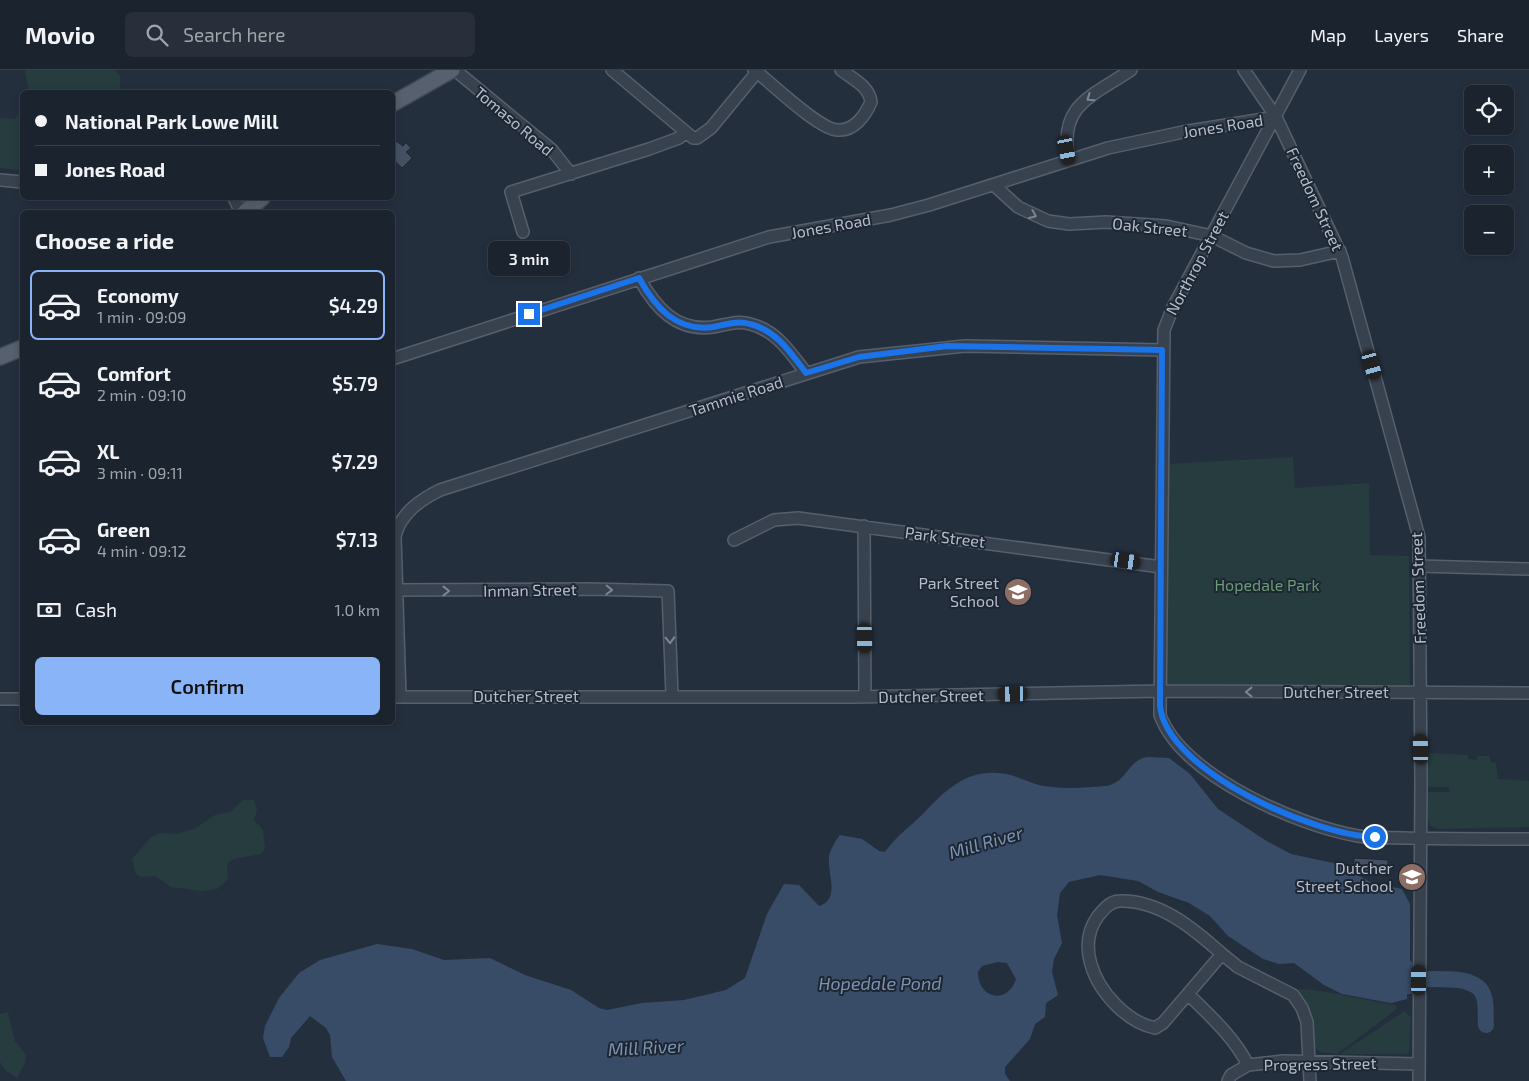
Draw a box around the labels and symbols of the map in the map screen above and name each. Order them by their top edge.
street label: Tomaso Road [471,82,558,159]
one-way arrow [1087,92,1096,101]
street label: Jones Road [1181,110,1264,141]
car [1056,134,1077,166]
street label: Freedom Street [1283,144,1348,254]
one-way arrow [1028,208,1037,219]
street label: Northrop Street [1161,208,1232,318]
street label: Jones Road [789,209,872,242]
street label: Oak Street [1112,213,1189,240]
callout: 3 min [488,242,570,276]
route end [518,303,540,325]
car [1360,349,1383,381]
street label: Tammie Road [687,371,785,420]
street label: Park Street [904,522,986,551]
street label: Freedom Street [1406,532,1429,644]
car [1110,551,1141,571]
place label: Park Street School [918,573,999,610]
park label: Hopedale Park [1214,575,1320,594]
school or university icon: Park Street School [1003,577,1033,607]
street label: Inman Street [483,579,577,600]
one-way arrow [605,584,613,595]
one-way arrow [443,586,451,596]
car [857,623,872,653]
one-way arrow [665,636,675,644]
street label: Dutcher Street [1283,682,1389,701]
street label: Dutcher Street [878,685,984,706]
street label: Dutcher Street [473,686,579,705]
car [997,686,1028,702]
one-way arrow [1245,687,1252,697]
car [1413,734,1428,764]
water label: Mill River [946,821,1026,863]
route start [1364,826,1386,848]
place label: Dutcher Street School [1296,858,1394,895]
school or university icon: Dutcher Street School [1397,862,1427,892]
car [1411,965,1426,995]
water label: Hopedale Pond [818,972,942,994]
water label: Mill River [607,1034,685,1060]
street label: Progress Street [1263,1053,1377,1074]

